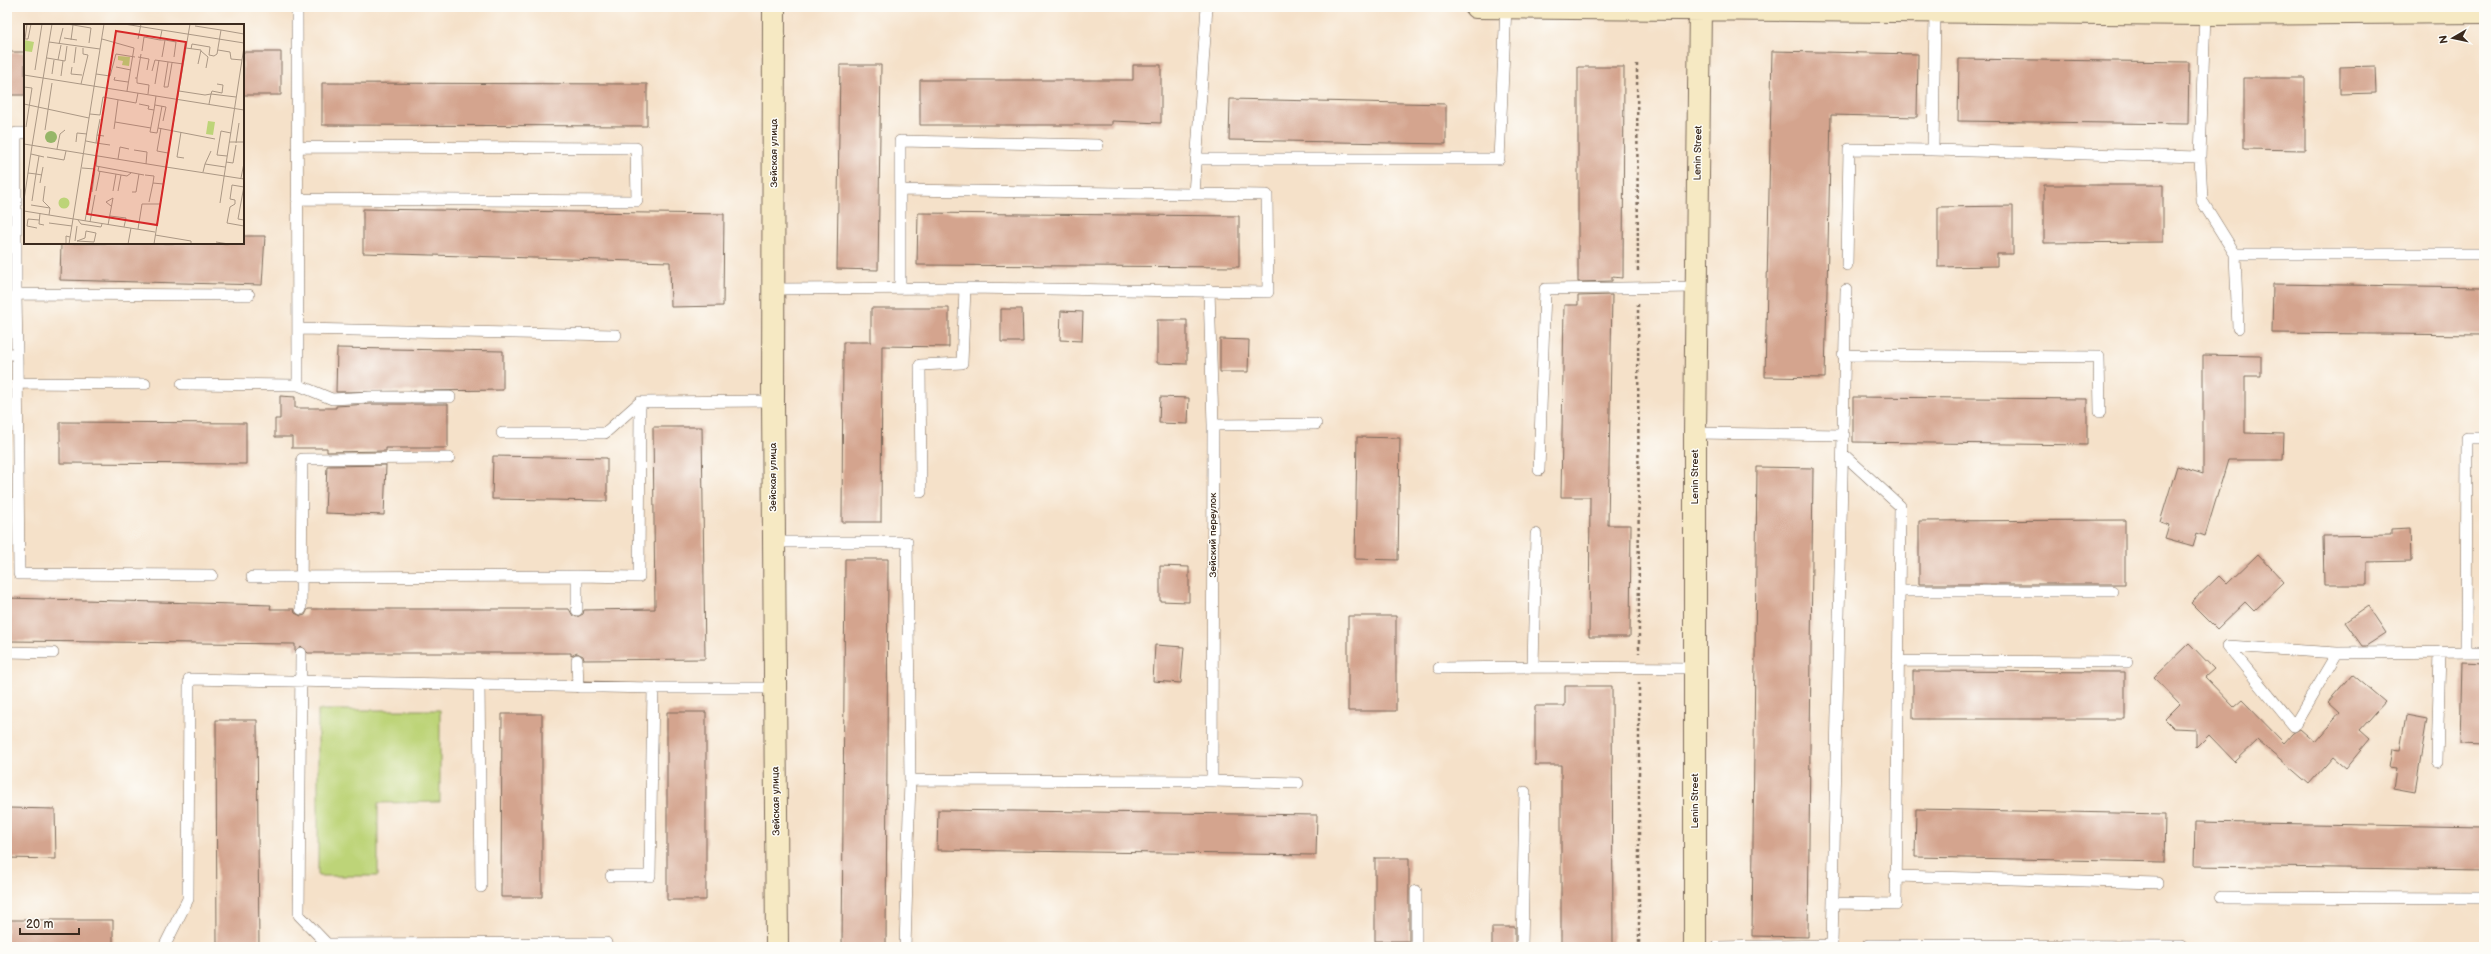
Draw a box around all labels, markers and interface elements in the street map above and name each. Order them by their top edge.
north arrow [2433,18,2473,58]
inset map [24,24,244,244]
text: N [2437,34,2451,45]
street label: Зейская улица [768,118,780,188]
street label: Lenin Street [1692,125,1704,181]
street label: Зейская улица [767,442,779,512]
street label: Lenin Street [1689,450,1701,504]
street label: Зейский переулок [1207,492,1219,577]
street label: Зейская улица [769,766,783,836]
street label: Lenin Street [1689,774,1701,828]
scale bar [20,910,79,936]
text: 20 m [26,917,53,932]

